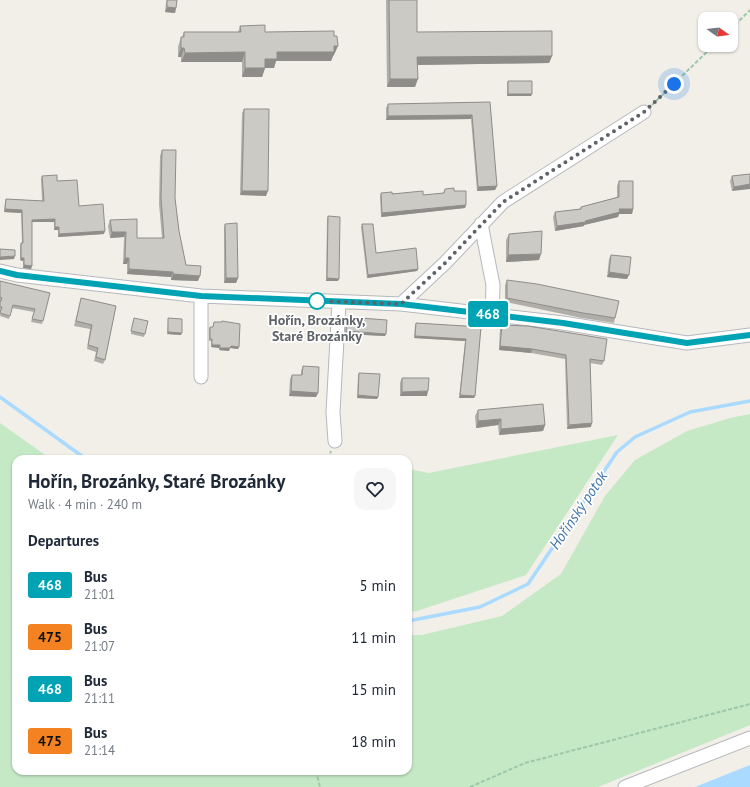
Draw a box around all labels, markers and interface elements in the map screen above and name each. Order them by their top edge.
north arrow [698,12,738,52]
map controls [698,12,738,52]
your location [664,74,684,94]
marker: Hořín, Brozánky, Staré Brozánky [308,292,326,310]
line badge: 468 [465,301,511,327]
text: 468 [476,305,500,323]
place label: Hořín, Brozánky, Staré Brozánky [269,311,365,345]
water label: Hořínský potok [545,466,612,553]
button: heart [354,468,396,510]
text: Hořín, Brozánky, Staré Brozánky [28,469,285,493]
text: Walk · 4 min · 240 m [28,496,142,513]
text: Departures [28,531,99,550]
text: Bus [84,567,107,586]
text: 468 [38,576,62,594]
text: 5 min [359,576,396,595]
text: 21:01 [84,586,115,603]
text: Bus [84,619,107,638]
text: 475 [38,628,62,646]
text: 11 min [351,628,396,647]
text: 21:07 [84,638,115,655]
text: Bus [84,671,107,690]
text: 468 [38,680,62,698]
text: 15 min [351,680,396,699]
text: 21:11 [84,690,115,707]
text: Bus [84,723,107,742]
text: 475 [38,732,62,750]
text: 18 min [351,732,396,751]
text: 21:14 [84,742,115,759]

